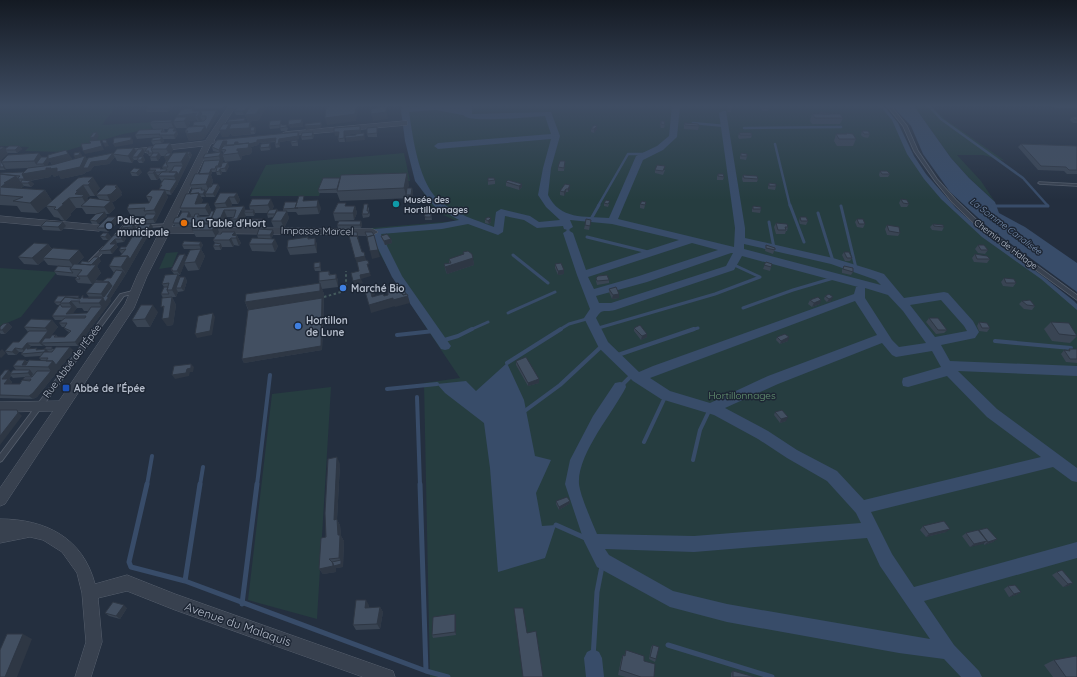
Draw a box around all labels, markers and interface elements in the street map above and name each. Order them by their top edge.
place label: Musée des Hortillonnages [404,194,468,215]
water label: La Somme Canalisée [968,195,1045,257]
marker: Musée des Hortillonnages [391,199,401,209]
place label: Police municipale [117,214,169,239]
street label: Chemin de Halage [972,216,1040,272]
place label: La Table d'Hort [192,217,266,230]
marker: La Table d'Hort [179,218,189,228]
marker: Police municipale [104,221,114,231]
street label: Impasse Marcel [281,224,353,238]
place label: Marché Bio [351,282,405,295]
marker: Marché Bio [338,283,348,293]
place label: Hortillon de Lune [306,314,348,339]
street label: Rue Abbé de l'Épée [40,321,104,401]
marker: Hortillon de Lune [293,321,303,331]
place label: Abbé de l'Épée [74,382,145,395]
marker: Abbé de l'Épée [61,383,71,393]
park label: Hortillonnages [708,389,776,402]
street label: Avenue du Malaquis [183,599,293,649]

